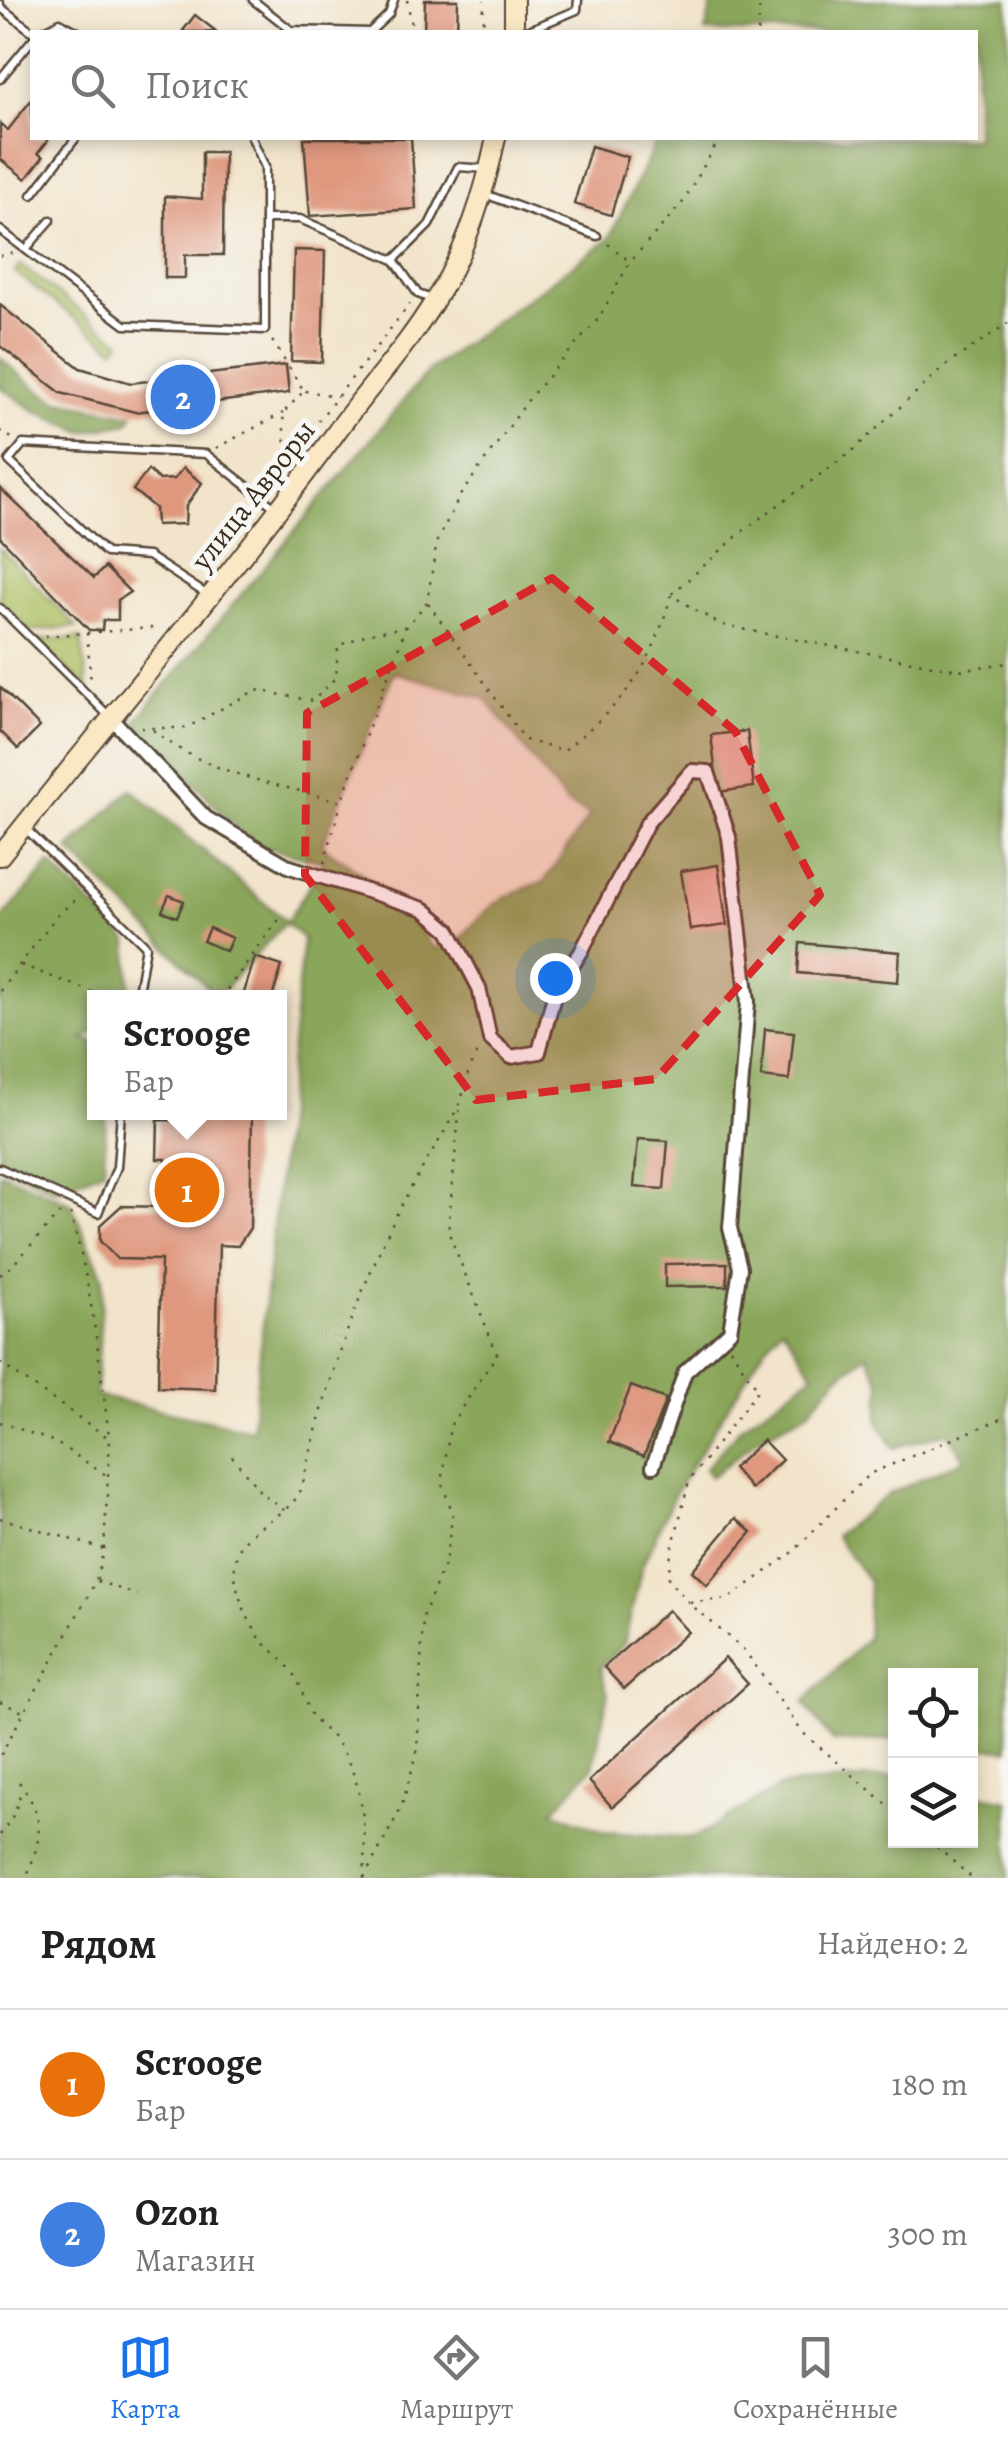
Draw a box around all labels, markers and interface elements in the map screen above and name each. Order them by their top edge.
search box [30,30,978,140]
icon: search [65,58,120,113]
text: Поиск [145,59,249,111]
pin: 2 [150,360,216,434]
street label: улица Авроры [181,412,324,579]
your location [530,953,581,1004]
popup [87,990,287,1120]
text: Scrooge [123,1007,251,1059]
text: Бар [123,1059,174,1103]
pin: 1 [154,1152,220,1228]
map controls [888,1668,978,1848]
button: locate [888,1668,978,1758]
button: layers [888,1758,978,1848]
text: Рядом [40,1915,157,1972]
text: Найдено: 2 [817,1921,968,1965]
text: Scrooge [135,2036,263,2088]
text: 1 [67,2062,78,2106]
text: 180 m [892,2062,968,2106]
text: Бар [135,2088,186,2132]
text: Ozon [135,2186,219,2238]
text: 2 [65,2212,80,2256]
text: 300 m [888,2212,968,2256]
text: Магазин [135,2238,256,2282]
tab: Карта [110,2330,180,2428]
tab: Маршрут [400,2330,513,2428]
tab: Сохранённые [733,2330,898,2428]

